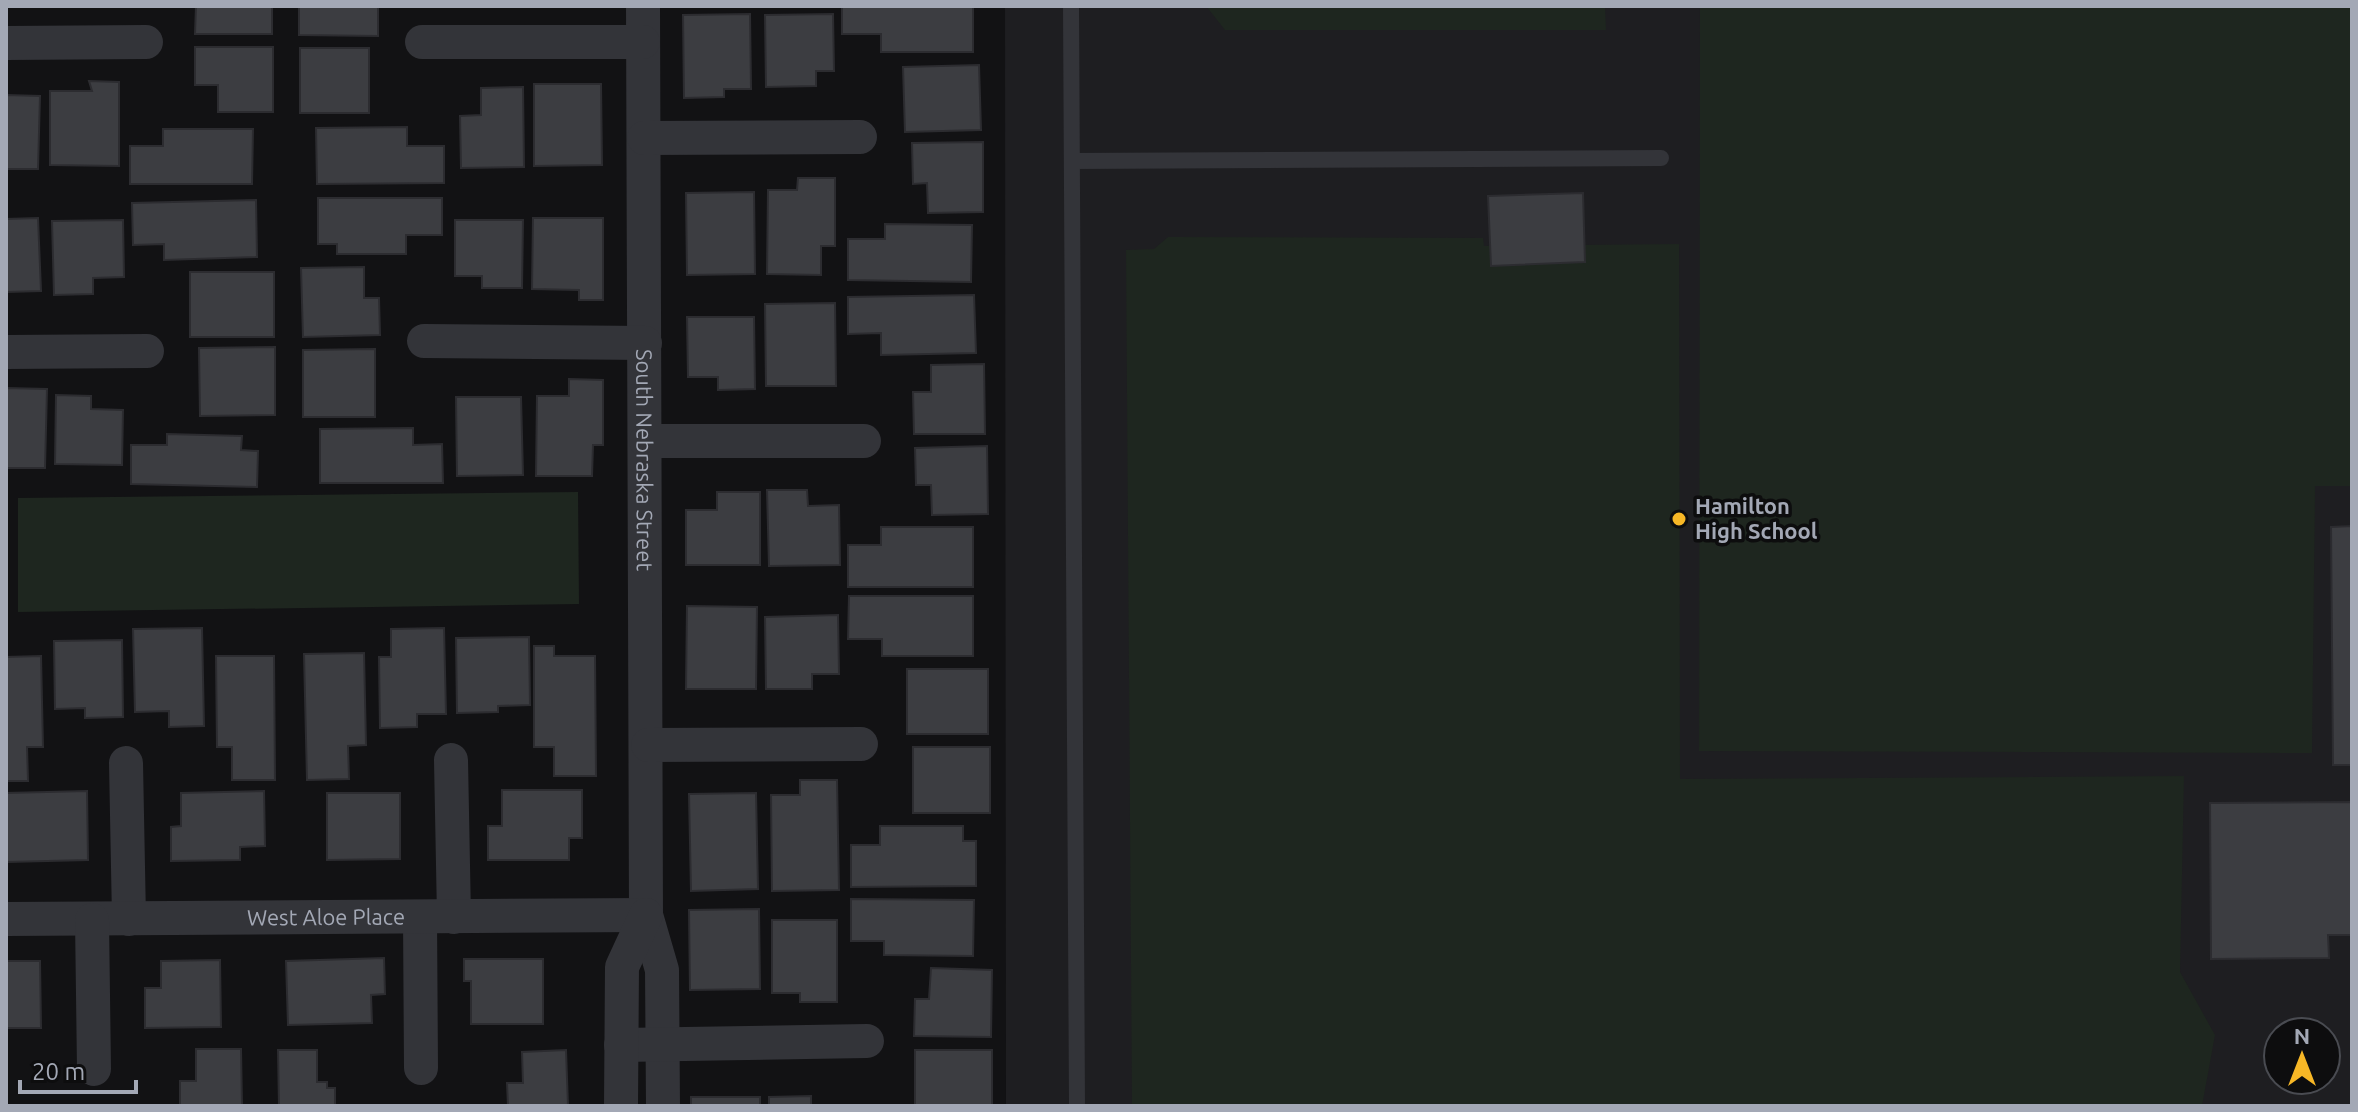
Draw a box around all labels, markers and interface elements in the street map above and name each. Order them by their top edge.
street label: South Nebraska Street [632,349,658,571]
place label: Hamilton High School [1695,493,1818,543]
marker: Hamilton High School [1670,510,1688,528]
street label: West Aloe Place [247,904,405,929]
north arrow [2262,1016,2342,1096]
text: N [2294,1023,2310,1048]
scale bar [20,1044,136,1094]
text: 20 m [32,1058,85,1085]

